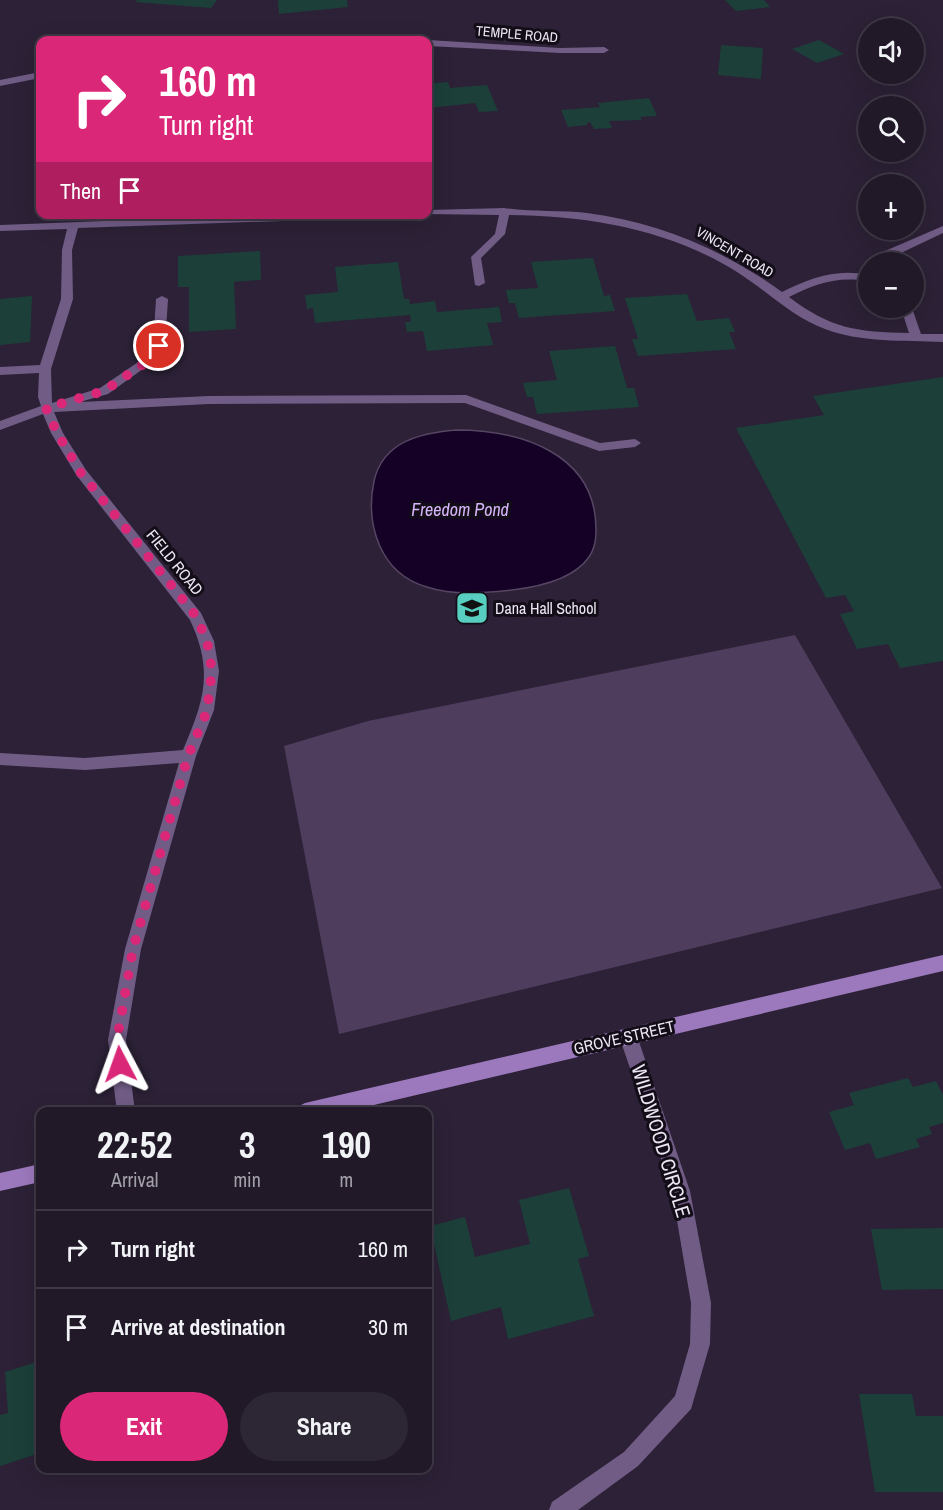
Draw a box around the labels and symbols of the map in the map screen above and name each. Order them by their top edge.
street label: TEMPLE ROAD [475,21,559,47]
street label: VINCENT ROAD [693,223,777,281]
pin [133,320,184,371]
water label: Freedom Pond [411,497,510,522]
street label: FIELD ROAD [142,524,208,600]
school or university icon: Dana Hall School [454,590,490,626]
place label: Dana Hall School [495,597,596,619]
street label: GROVE STREET [571,1015,677,1059]
position arrow [88,1032,152,1096]
street label: WILDWOOD CIRCLE [625,1061,698,1221]

